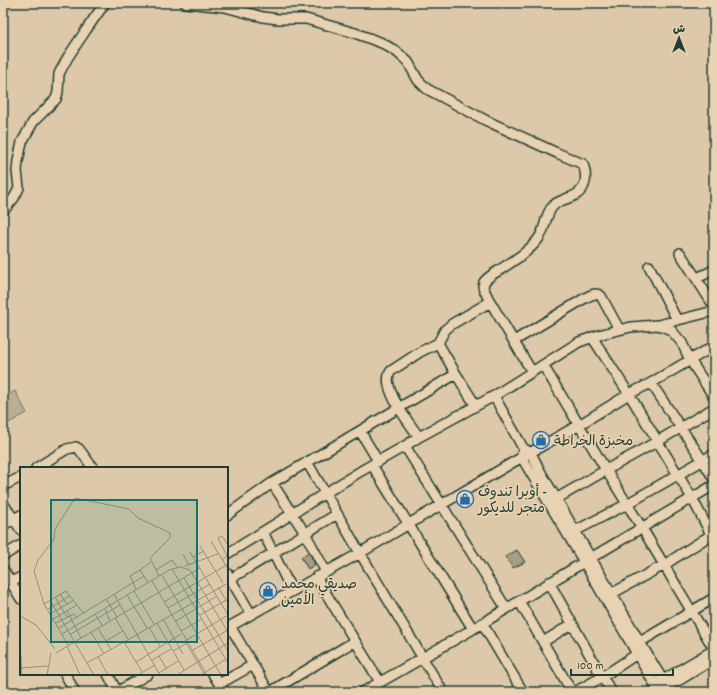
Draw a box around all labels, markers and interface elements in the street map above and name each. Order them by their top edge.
north arrow [659,18,699,58]
text: ش [673,22,685,38]
shop icon: مخبزة الخراطة [531,430,551,450]
place label: مخبزة الخراطة [554,432,633,452]
inset map [20,467,228,675]
place label: أوبرا تندوف - متجر للديكور [477,483,547,519]
shop icon: أوبرا تندوف - متجر للديكور [455,489,475,509]
place label: صديقي محمد الأمين [281,575,357,611]
shop icon: صديقي محمد الأمين [258,581,278,601]
scale bar [571,651,673,677]
text: 100 m [577,658,604,675]

